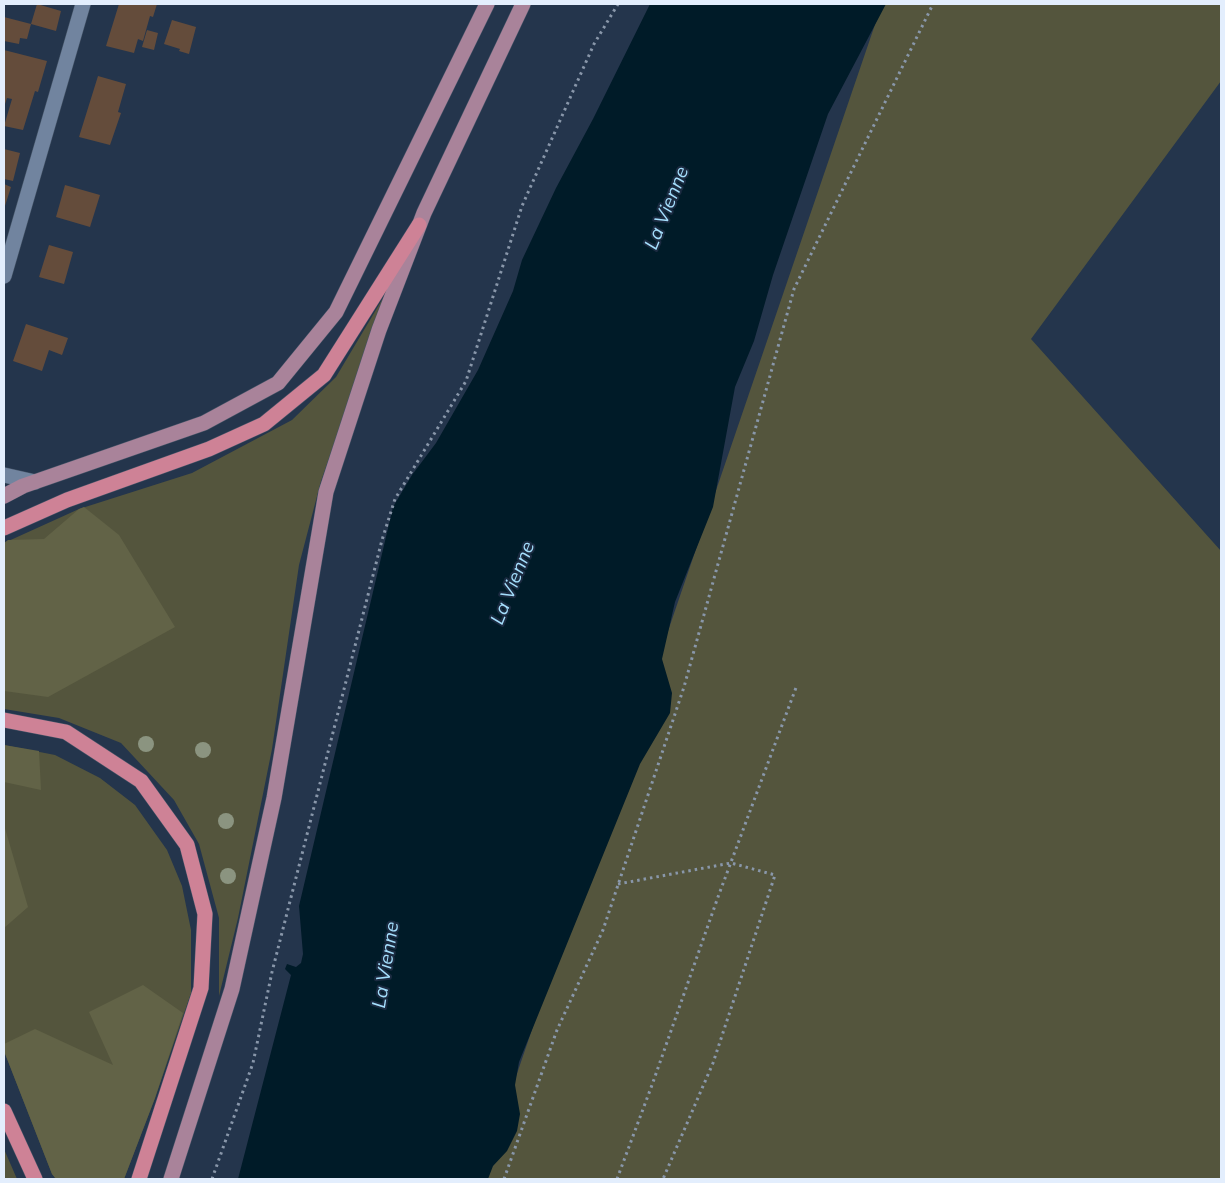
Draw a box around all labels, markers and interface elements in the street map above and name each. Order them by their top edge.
water label: La Vienne [640,163,694,253]
water label: La Vienne [486,538,540,628]
water label: La Vienne [368,920,404,1010]

